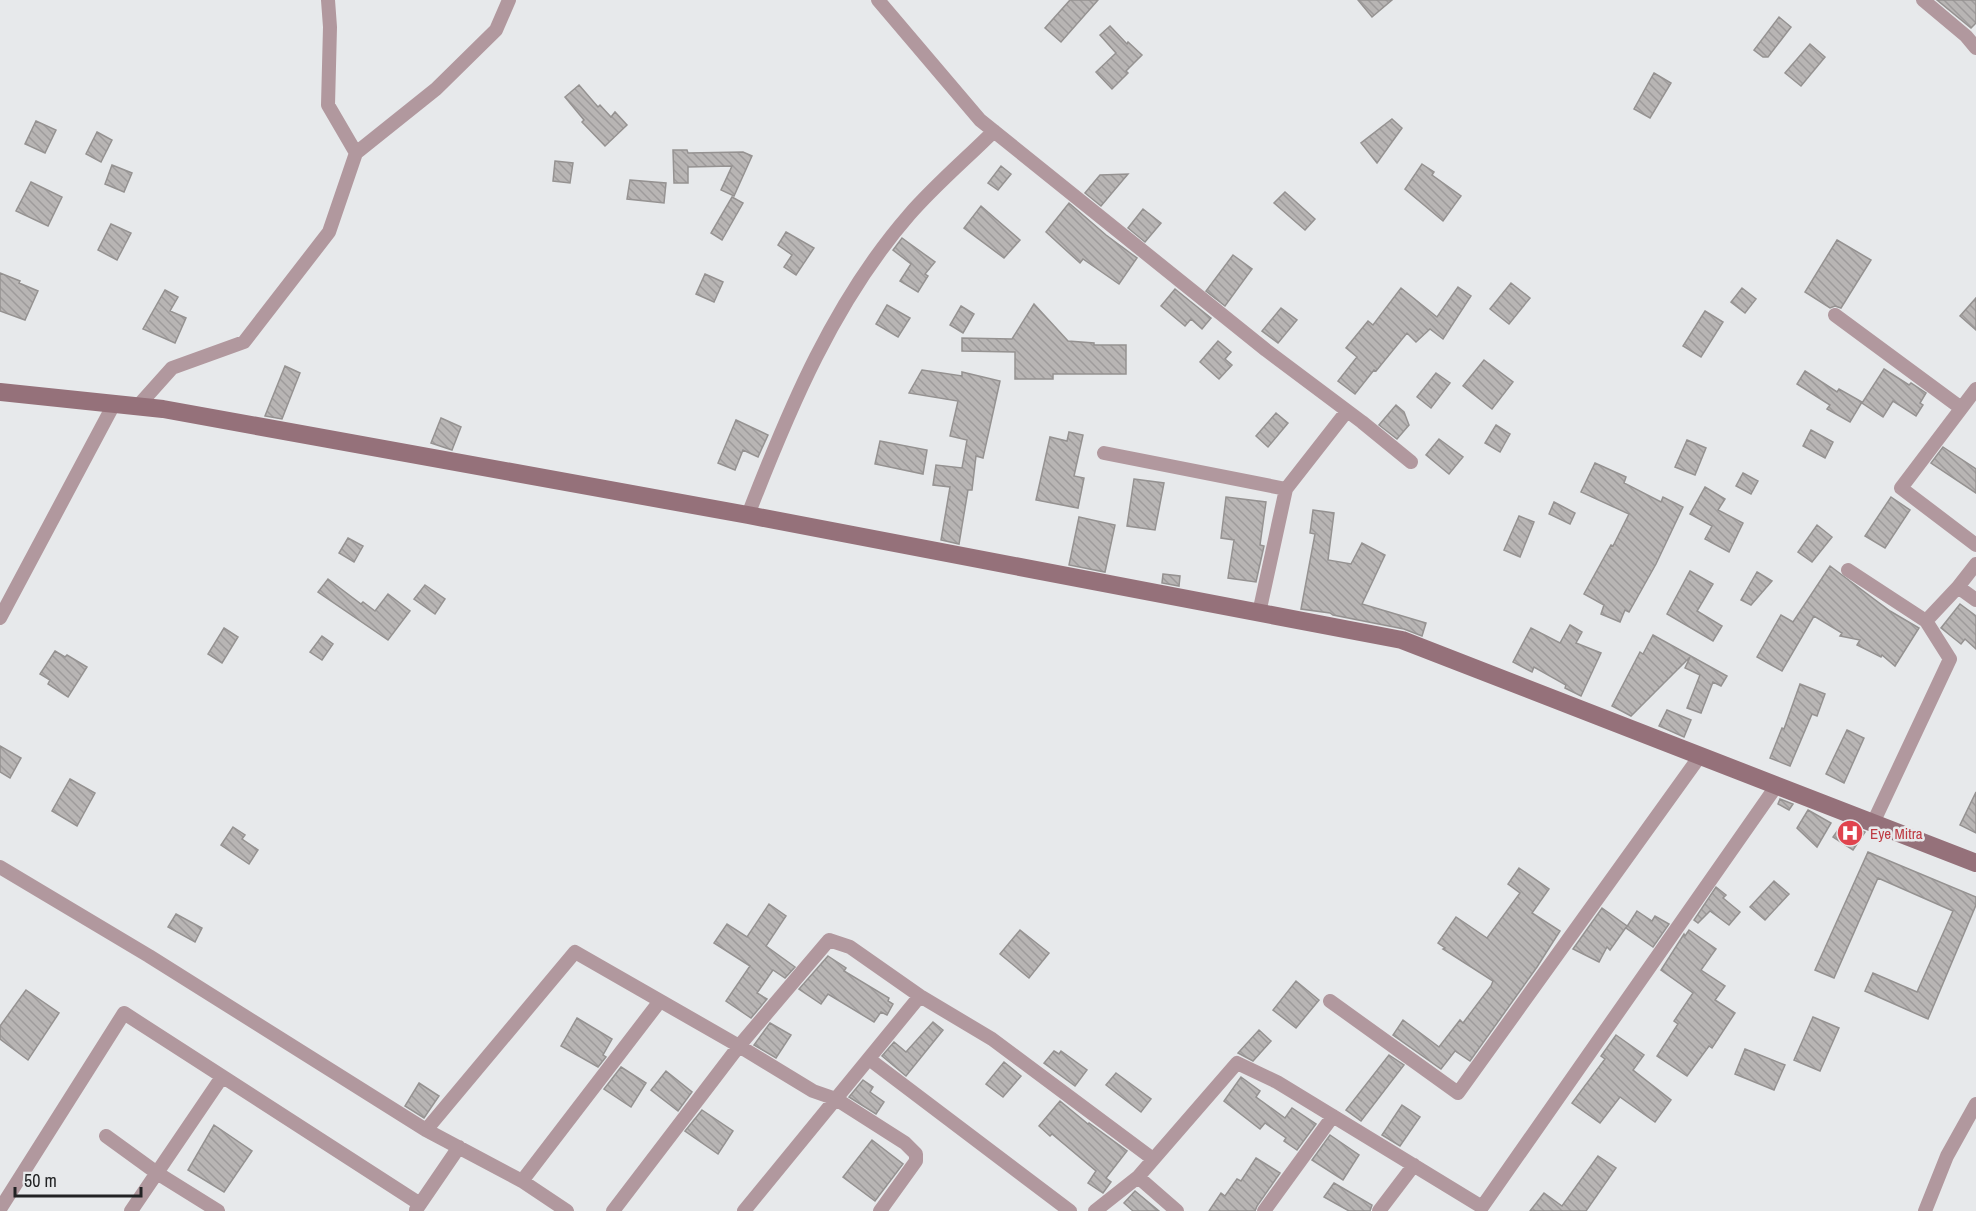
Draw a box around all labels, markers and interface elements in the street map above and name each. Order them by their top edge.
hospital icon: Eye Mitra [1835,818,1865,848]
place label: Eye Mitra [1870,823,1923,844]
scale bar [15,1160,141,1198]
text: 50 m [24,1168,57,1193]

